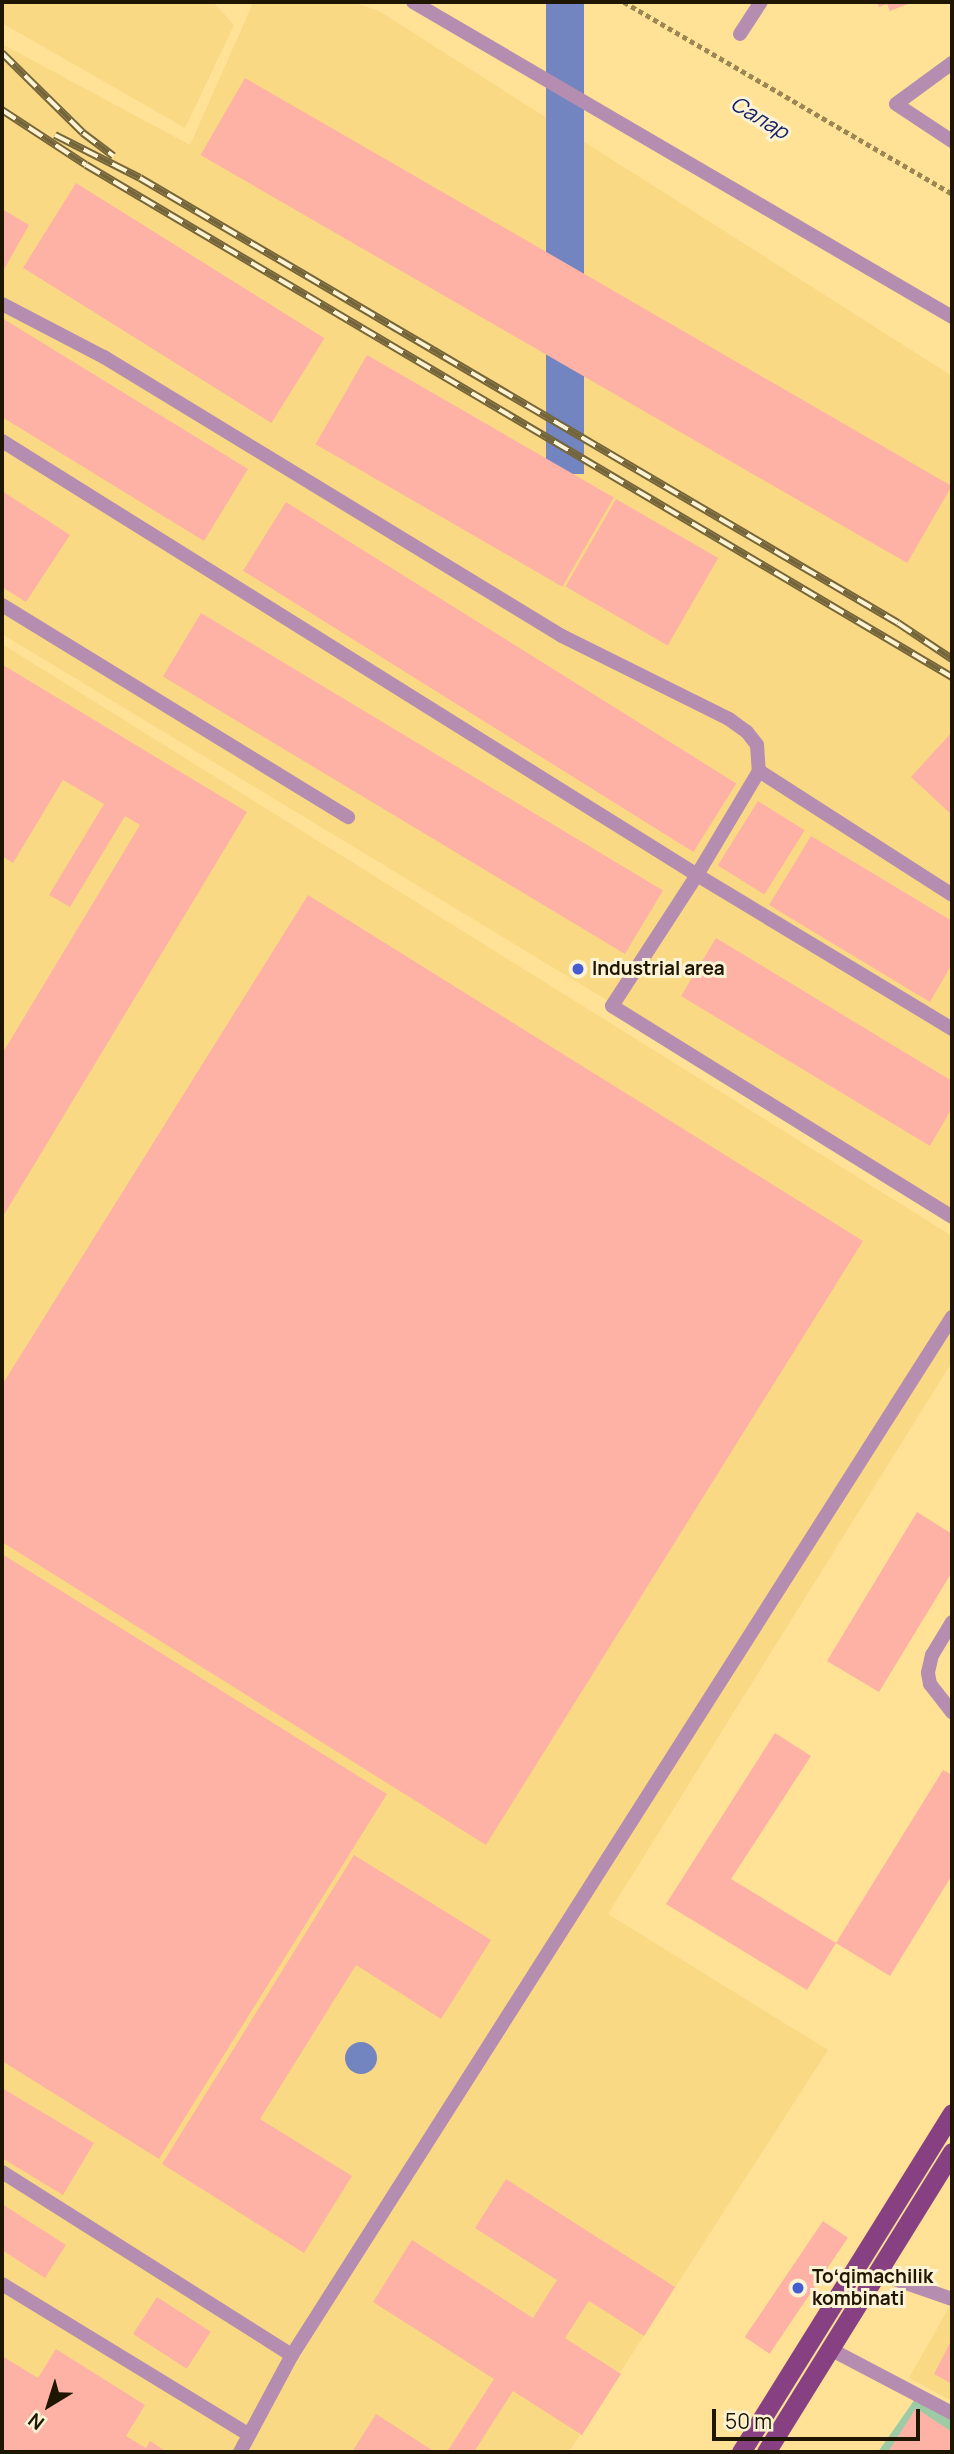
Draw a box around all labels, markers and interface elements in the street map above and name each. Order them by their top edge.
water label: Салар [727,90,793,144]
place label: Industrial area [592,958,725,980]
marker: Industrial area [570,961,586,977]
place label: Toʻqimachilik kombinati [812,2266,933,2310]
marker: Toʻqimachilik kombinati [790,2280,806,2296]
north arrow [14,2370,84,2440]
scale bar [716,2394,924,2438]
text: N [23,2407,49,2436]
text: 50 m [725,2407,772,2435]

